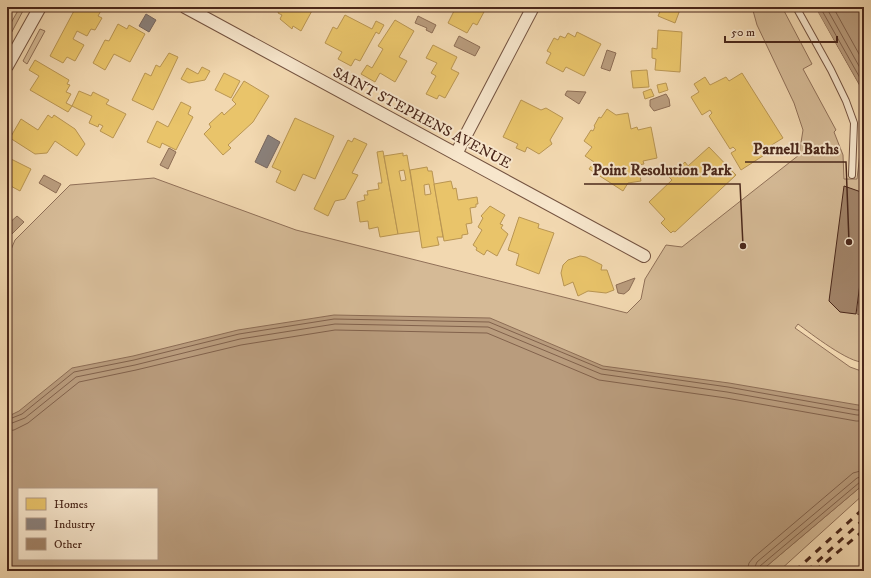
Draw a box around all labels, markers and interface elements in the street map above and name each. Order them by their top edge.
scale bar [725,18,837,44]
text: 50 m [731,25,755,40]
street label: SAINT STEPHENS AVENUE [330,63,515,173]
callout: Parnell Baths [745,134,846,162]
text: Parnell Baths [753,139,840,159]
callout: Point Resolution Park [584,156,740,184]
text: Point Resolution Park [592,160,733,180]
legend [18,488,158,560]
text: Homes [54,497,88,512]
text: Industry [54,517,95,532]
text: Other [54,537,83,552]

